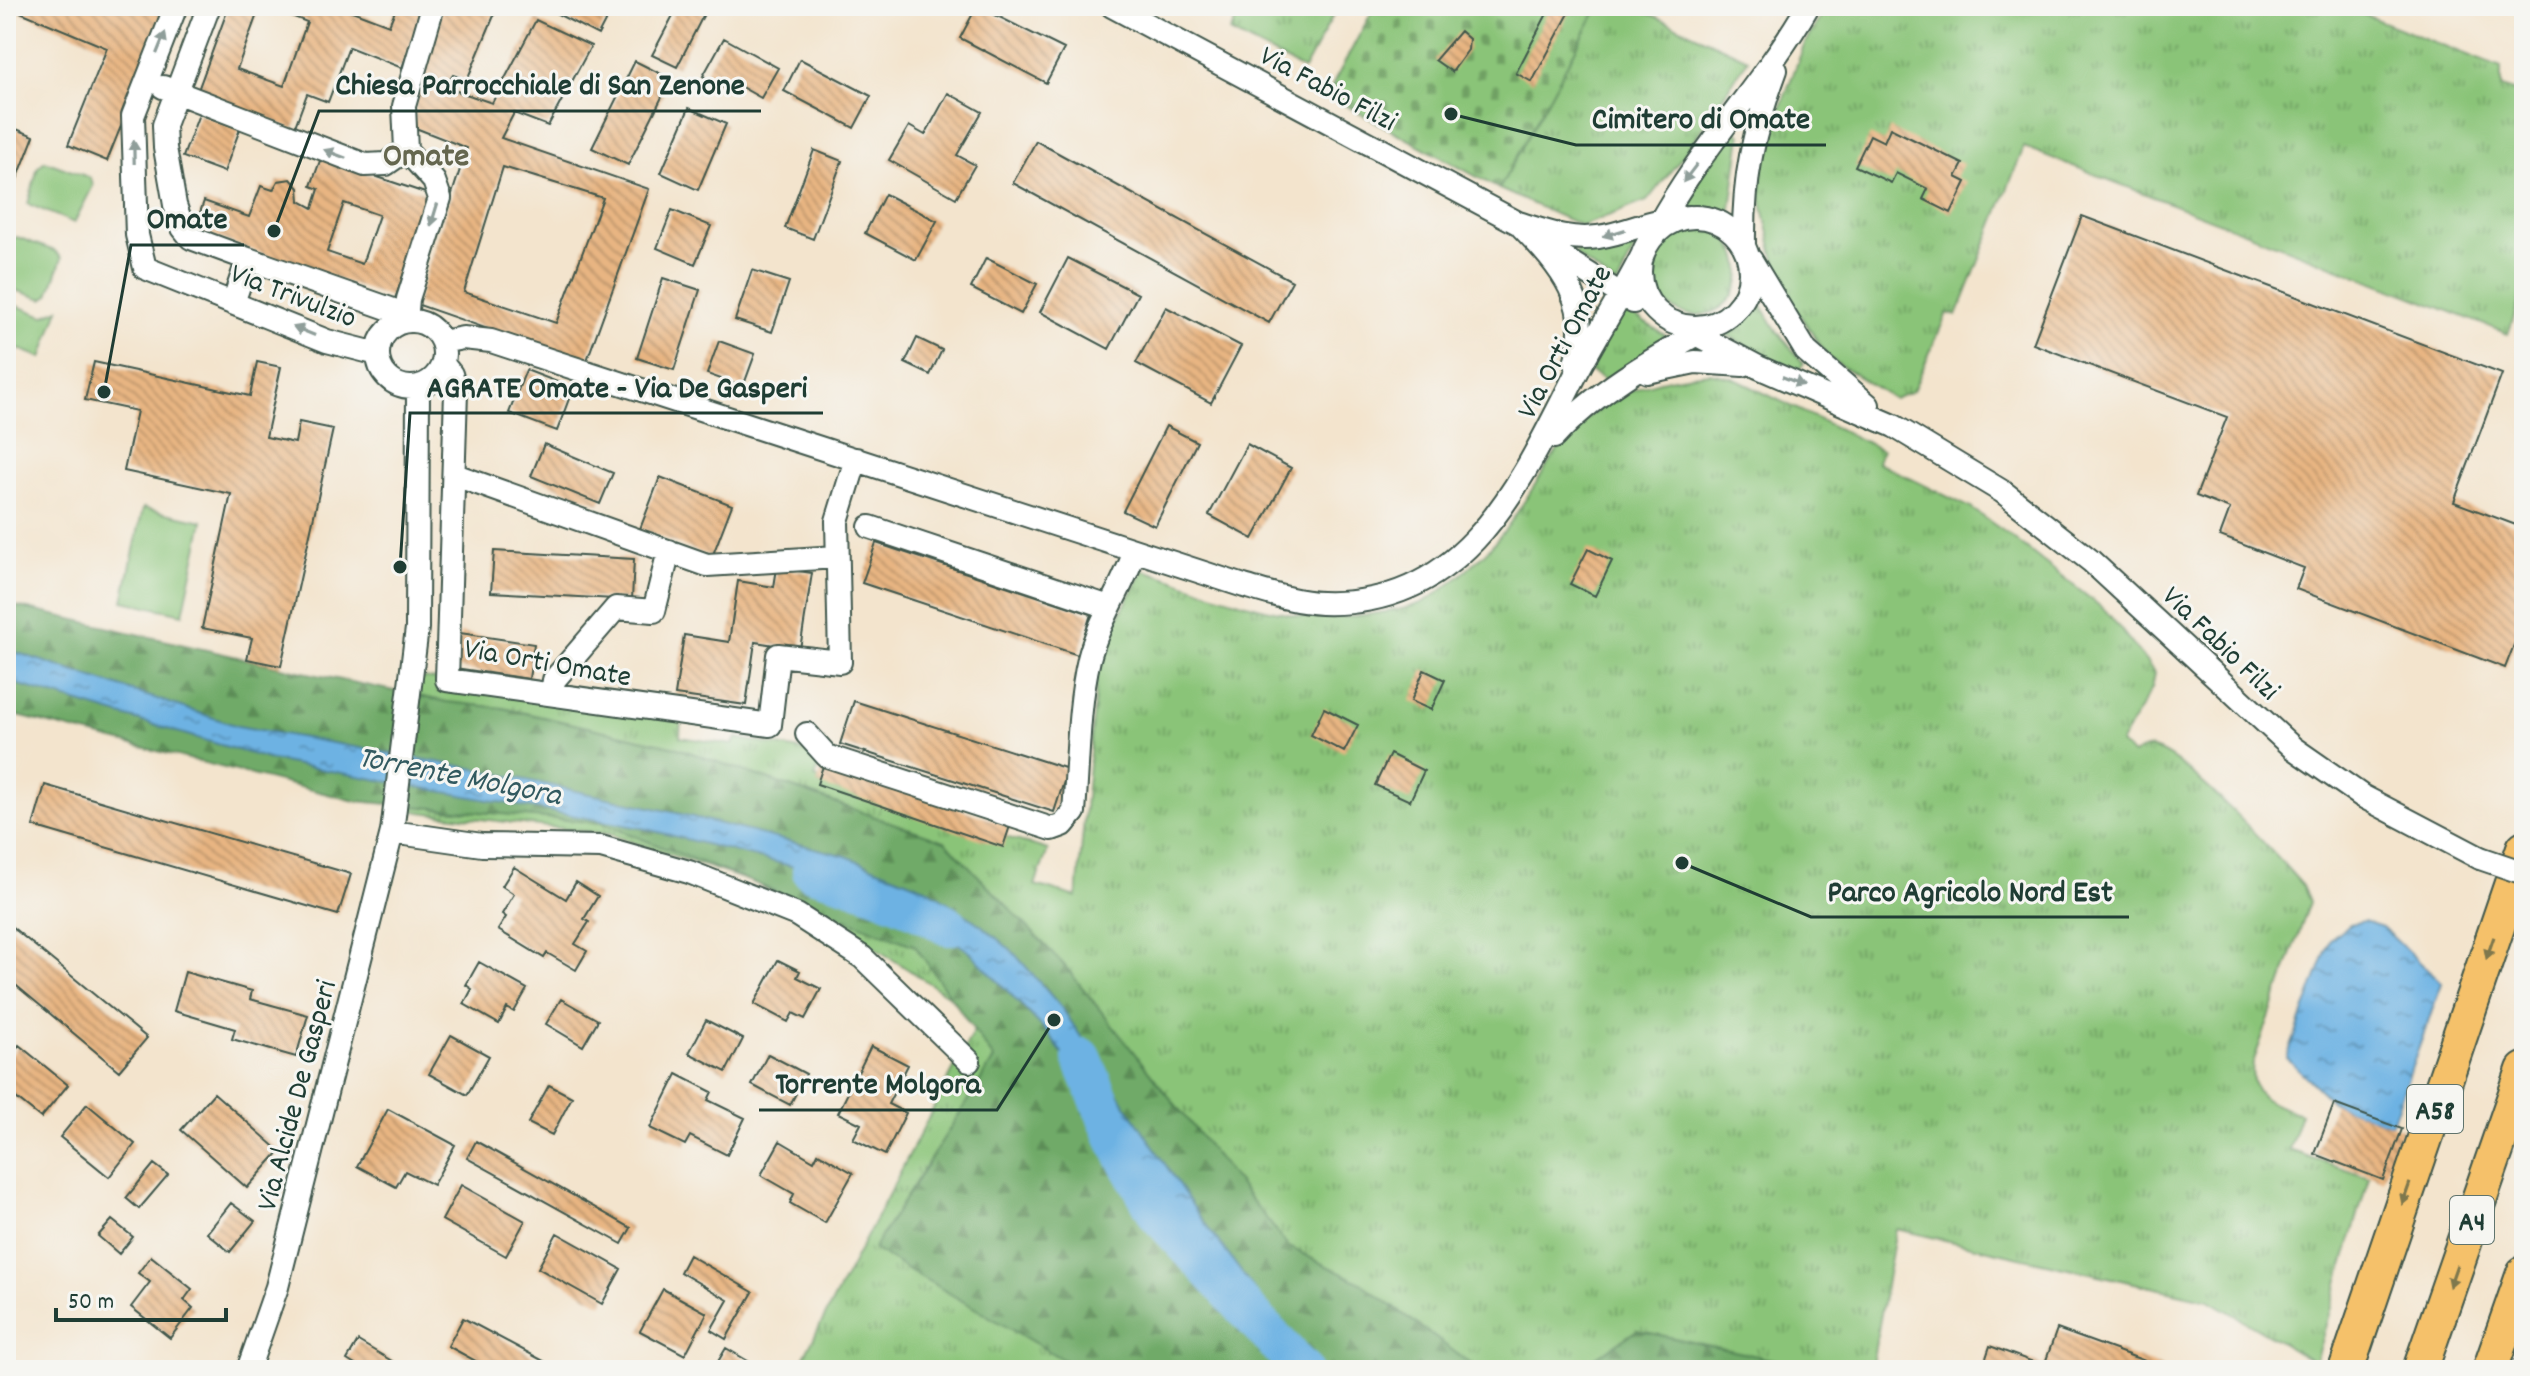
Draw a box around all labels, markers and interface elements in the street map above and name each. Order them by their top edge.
one-way arrow [155,31,168,55]
street label: Via Fabio Filzi [1251,37,1403,145]
callout: Chiesa Parrocchiale di San Zenone [319,55,761,111]
text: Chiesa Parrocchiale di San Zenone [335,65,745,111]
callout: Cimitero di Omate [1576,89,1826,145]
text: Cimitero di Omate [1592,99,1810,145]
district label: Omate [383,134,469,183]
one-way arrow [128,139,140,164]
one-way arrow [323,147,347,160]
one-way arrow [1683,163,1699,183]
callout: Omate [131,189,244,245]
text: Omate [146,199,228,245]
one-way arrow [427,203,440,227]
one-way arrow [1601,227,1625,240]
street label: Via Trivulzio [223,254,362,342]
street label: Via Orti Omate [1508,258,1626,428]
one-way arrow [292,325,315,338]
callout: AGRATE Omate - Via De Gasperi [410,357,823,413]
text: AGRATE Omate - Via De Gasperi [427,368,808,414]
one-way arrow [1781,374,1805,387]
street label: Via Fabio Filzi [2150,578,2288,713]
street label: Via Orti Omate [460,630,634,701]
water label: Torrente Molgora [354,737,566,821]
callout: Parco Agricolo Nord Est [1811,861,2129,917]
text: Parco Agricolo Nord Est [1827,872,2113,918]
one-way arrow [2483,937,2495,961]
street label: Via Alcide De Gasperi [248,976,351,1216]
callout: Torrente Molgora [759,1054,997,1110]
text: Torrente Molgora [775,1064,982,1110]
road number: A58 [2407,1085,2463,1133]
one-way arrow [2399,1183,2411,1207]
road number: A4 [2450,1196,2494,1244]
one-way arrow [2446,1264,2458,1288]
scale bar [56,1272,226,1322]
text: 50 m [68,1286,114,1320]

